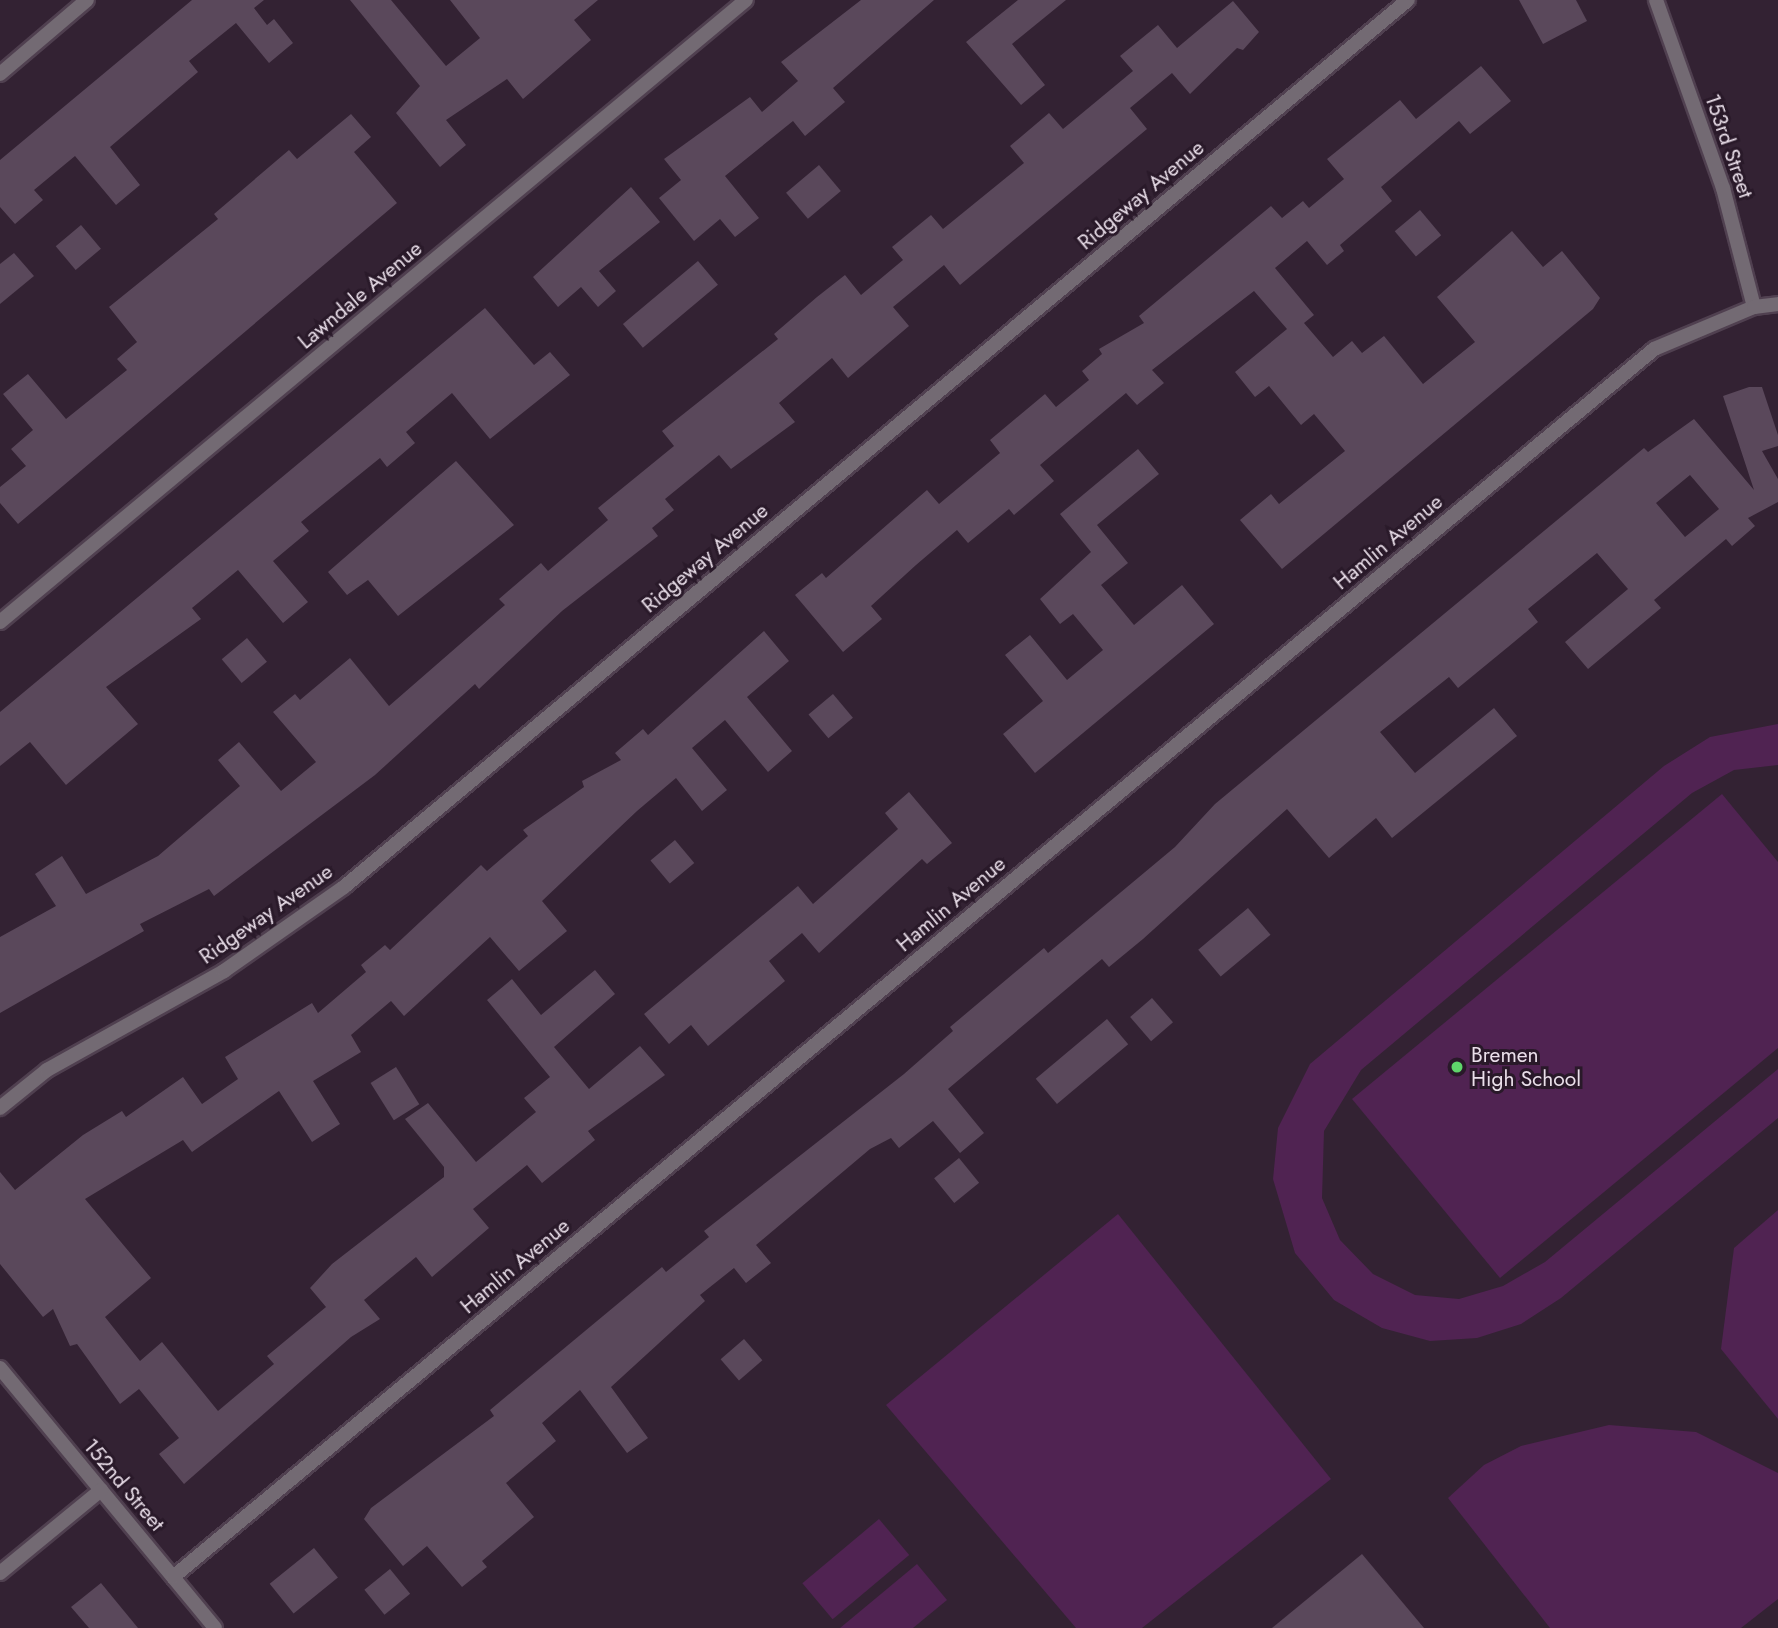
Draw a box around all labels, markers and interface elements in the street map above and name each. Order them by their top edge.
street label: 153rd Street [1699,91,1759,201]
street label: Ridgeway Avenue [1073,135,1209,255]
street label: Lawndale Avenue [293,236,427,354]
street label: Hamlin Avenue [1328,489,1448,595]
street label: Ridgeway Avenue [637,498,773,618]
street label: Hamlin Avenue [891,851,1011,957]
street label: Ridgeway Avenue [195,859,337,969]
place label: Bremen High School [1471,1042,1581,1092]
marker: Bremen High School [1449,1059,1465,1075]
street label: Hamlin Avenue [455,1213,575,1319]
street label: 152nd Street [78,1434,170,1536]

